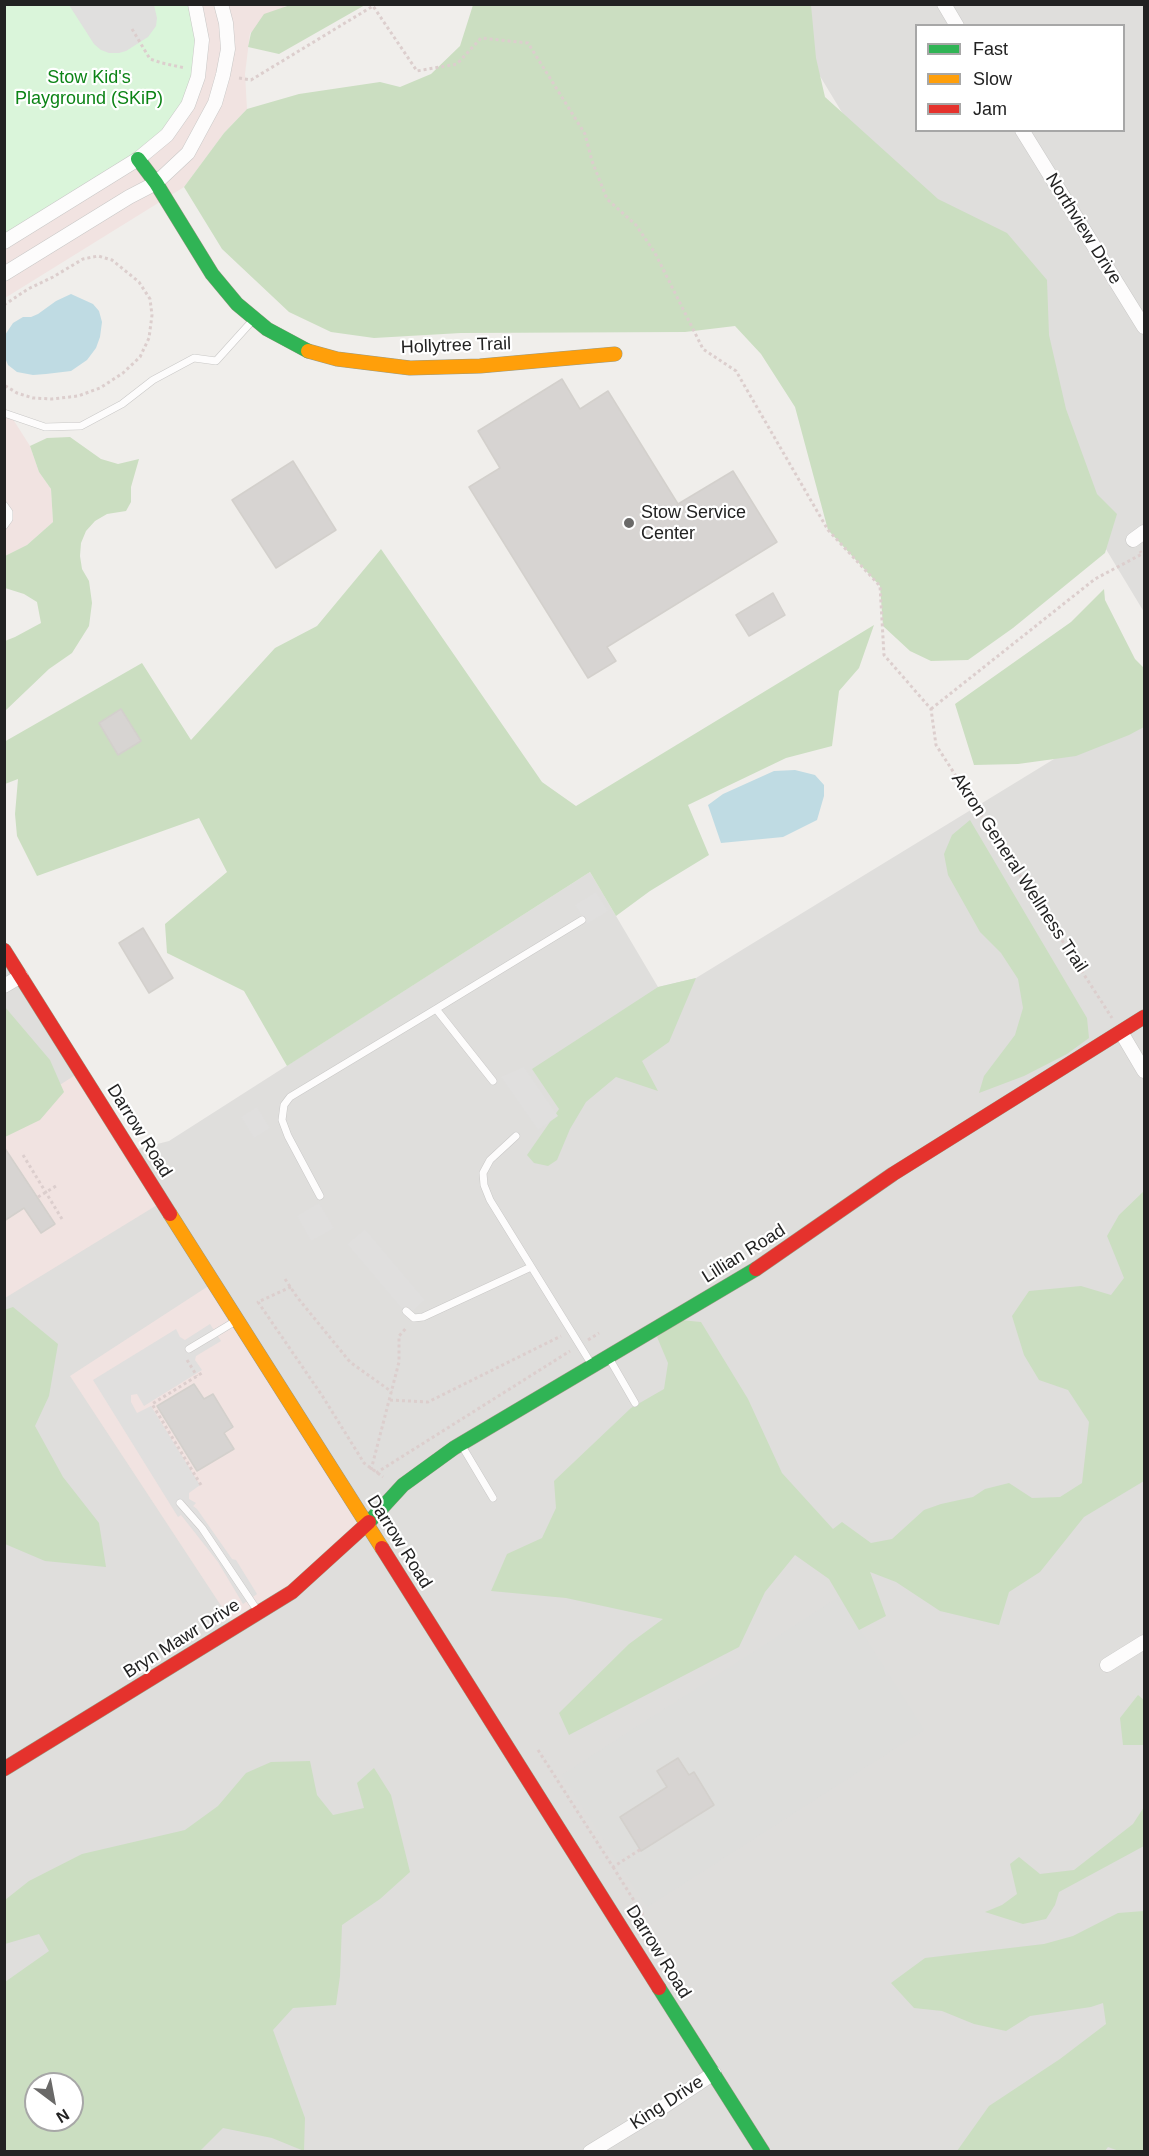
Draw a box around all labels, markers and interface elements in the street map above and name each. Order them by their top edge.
legend [915,24,1125,132]
text: Fast [973,39,1008,59]
park label: Stow Kid's Playground (SKiP) [15,67,163,110]
text: Slow [973,69,1012,89]
text: Jam [973,99,1007,119]
street label: Northview Drive [1040,169,1126,289]
street label: Hollytree Trail [400,333,512,359]
place label: Stow Service Center [641,502,746,544]
marker: Stow Service Center [622,516,636,530]
street label: Akron General Wellness Trail [946,769,1092,977]
street label: Darrow Road [102,1080,176,1182]
street label: Lillian Road [698,1220,790,1288]
street label: Darrow Road [362,1491,436,1593]
street label: Bryn Mawr Drive [120,1595,244,1683]
street label: Darrow Road [621,1901,695,2003]
street label: King Drive [626,2071,708,2135]
north arrow [24,2072,84,2132]
text: N [53,2106,72,2126]

